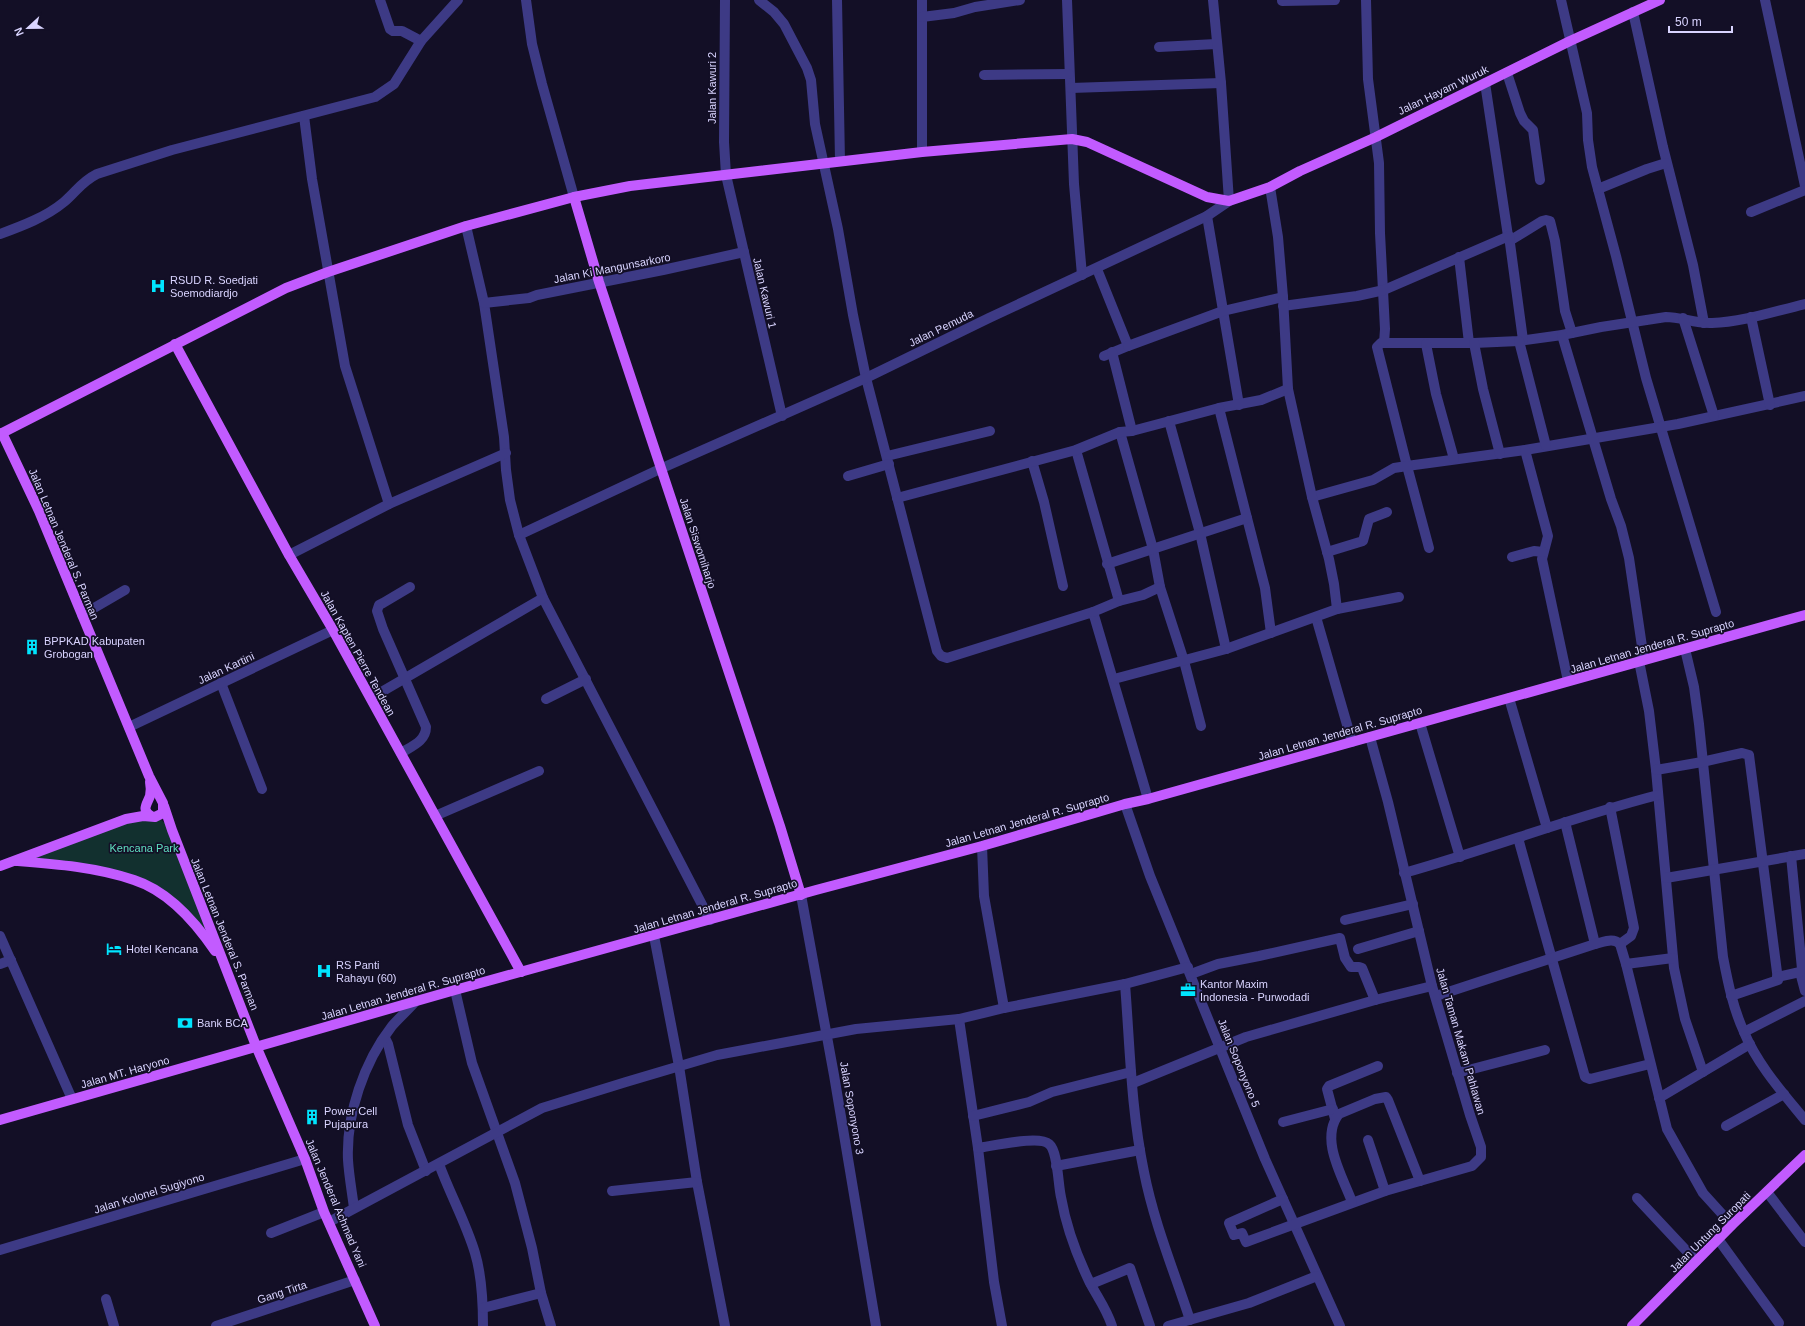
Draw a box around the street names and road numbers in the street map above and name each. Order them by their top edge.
street label: Jalan Kawuri 2 [706,52,718,124]
street label: Jalan Hayam Wuruk [1396,63,1490,117]
street label: Jalan Ki Mangunsarkoro [553,251,671,285]
street label: Jalan Kawuri 1 [751,256,779,330]
street label: Jalan Pemuda [907,307,976,349]
street label: Jalan Letnan Jenderal S. Parman [27,467,101,621]
street label: Jalan Siswomiharjo [678,496,718,590]
street label: Jalan Kapten Pierre Tendean [318,588,398,718]
street label: Jalan Letnan Jenderal R. Suprapto [1569,617,1735,675]
street label: Jalan Kartini [196,650,256,686]
street label: Jalan Letnan Jenderal R. Suprapto [1257,704,1423,762]
street label: Jalan Letnan Jenderal R. Suprapto [944,791,1110,849]
street label: Jalan Letnan Jenderal S. Parman [189,856,261,1012]
street label: Jalan Letnan Jenderal R. Suprapto [632,877,798,935]
street label: Jalan Letnan Jenderal R. Suprapto [320,964,486,1022]
street label: Jalan Taman Makam Pahlawan [1434,966,1488,1116]
street label: Jalan Soponyono 5 [1216,1017,1262,1109]
street label: Jalan MT. Haryono [79,1054,171,1090]
street label: Jalan Soponyono 3 [838,1061,866,1155]
street label: Jalan Jenderal Achmad Yani [303,1137,369,1269]
street label: Jalan Kolonel Sugiyono [92,1170,206,1216]
street label: Jalan Untung Suropati [1667,1189,1753,1275]
street label: Gang Tirta [256,1278,309,1306]

